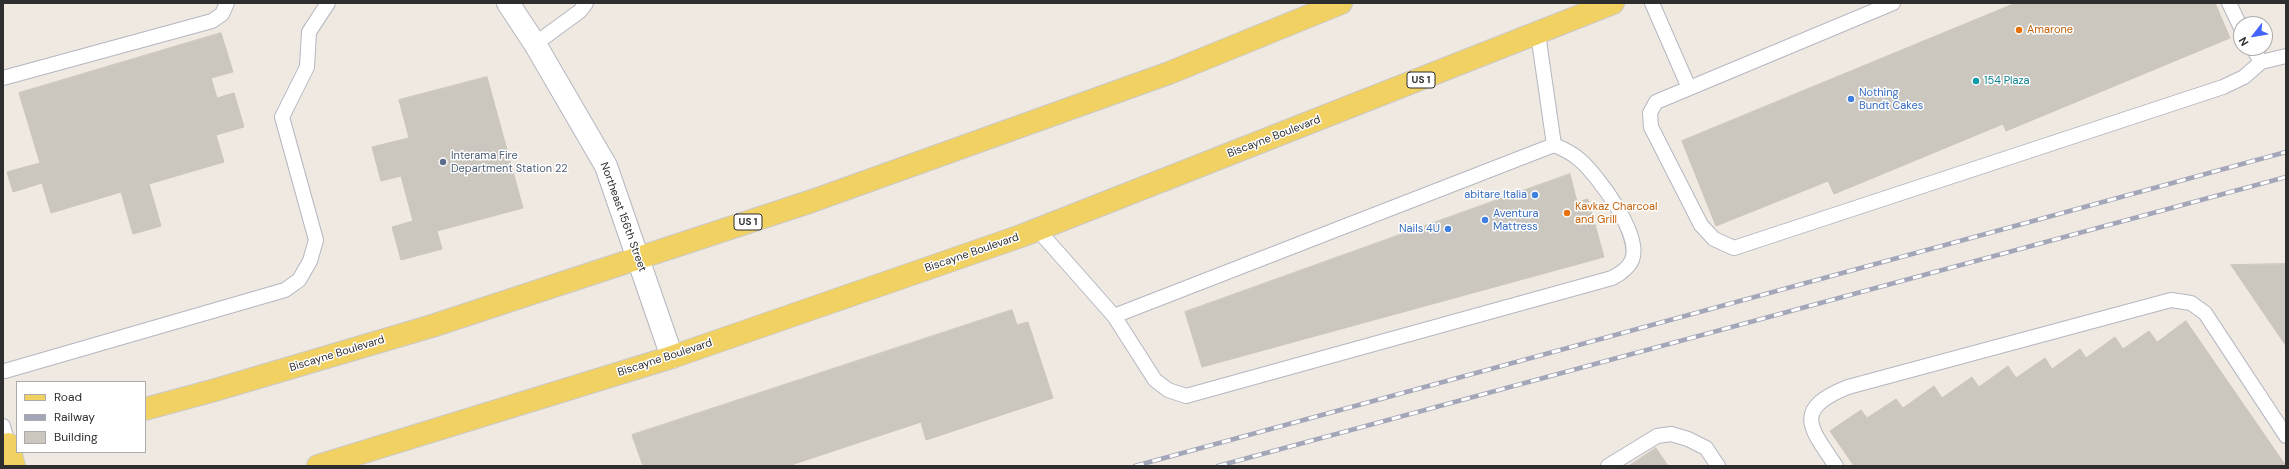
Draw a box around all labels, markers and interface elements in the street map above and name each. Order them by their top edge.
north arrow [2233,16,2273,56]
place label: Amarone [2027,23,2073,37]
marker: Amarone [2014,25,2024,35]
text: N [2236,35,2252,49]
road number: US 1 [1407,72,1435,88]
place label: 154 Plaza [1984,74,2030,88]
marker: 154 Plaza [1971,76,1981,86]
place label: Nothing Bundt Cakes [1859,86,1923,112]
marker: Nothing Bundt Cakes [1846,94,1856,104]
street label: Biscayne Boulevard [1226,113,1322,161]
place label: Interama Fire Department Station 22 [451,149,568,175]
marker: Interama Fire Department Station 22 [438,157,448,167]
street label: Northeast 156th Street [597,161,649,273]
place label: abitare Italia [1464,188,1527,202]
marker: abitare Italia [1530,190,1540,200]
place label: Kavkaz Charcoal and Grill [1575,200,1658,226]
place label: Aventura Mattress [1493,207,1538,233]
marker: Kavkaz Charcoal and Grill [1562,208,1572,218]
road number: US 1 [734,214,762,230]
marker: Aventura Mattress [1480,215,1490,225]
place label: Nails 4U [1399,222,1440,236]
marker: Nails 4U [1443,224,1453,234]
street label: Biscayne Boulevard [923,231,1021,275]
street label: Biscayne Boulevard [288,333,386,375]
street label: Biscayne Boulevard [616,336,714,380]
legend [16,381,146,453]
text: Road [54,389,82,405]
text: Railway [54,409,95,425]
text: Building [54,429,98,445]

